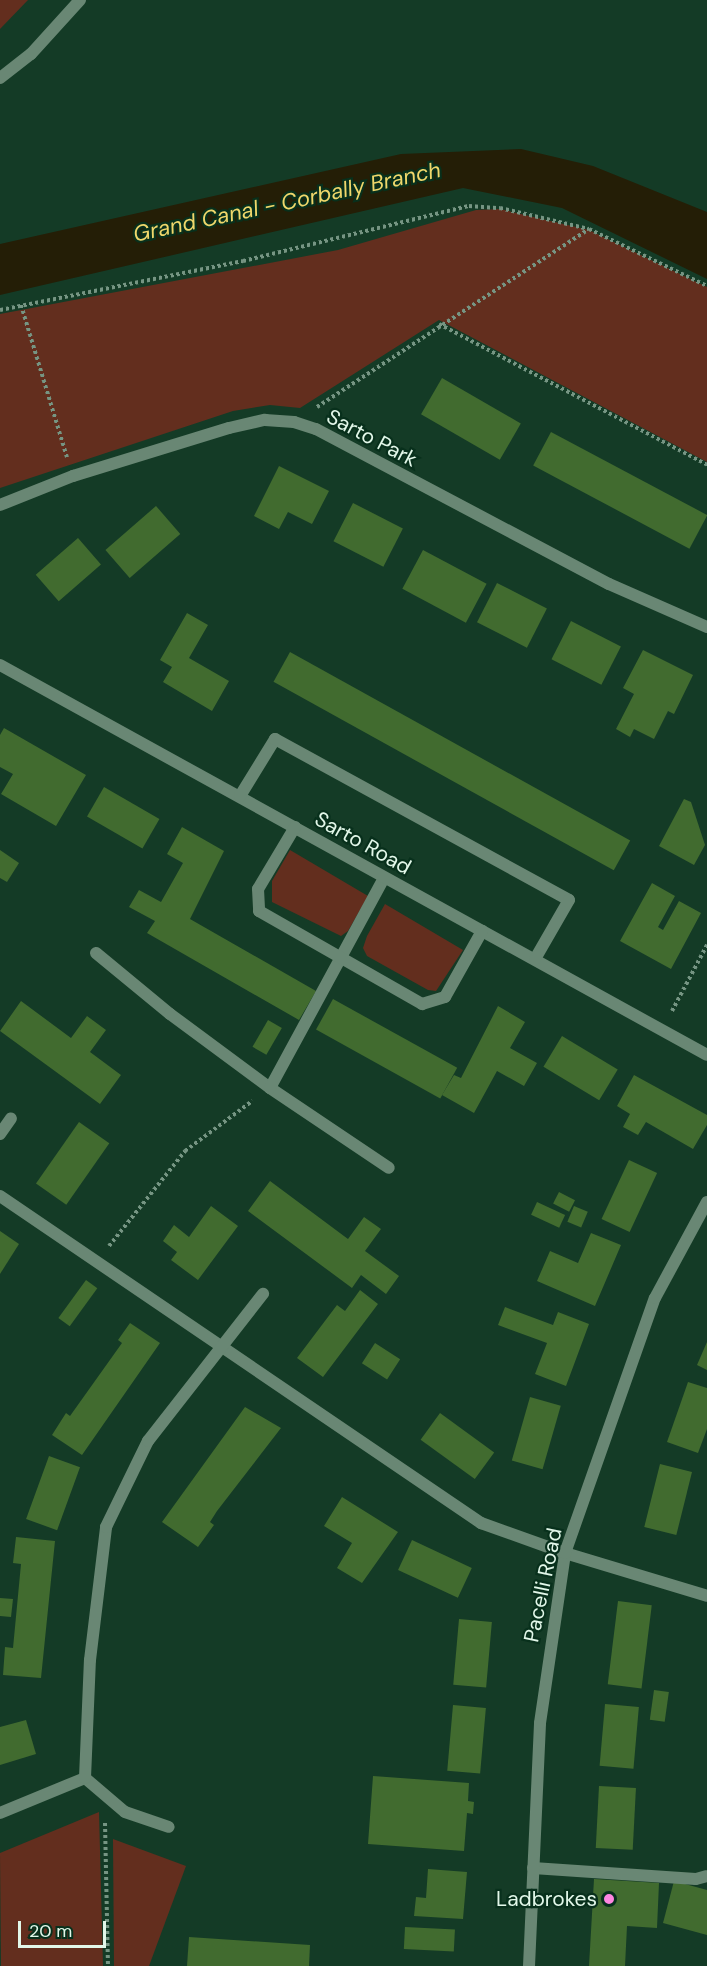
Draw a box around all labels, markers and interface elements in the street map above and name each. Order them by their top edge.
water label: Grand Canal - Corbally Branch [131,156,443,248]
street label: Sarto Park [322,404,422,472]
street label: Sarto Road [310,806,416,880]
street label: Pacelli Road [519,1526,567,1644]
place label: Ladbrokes [496,1886,597,1912]
marker: Ladbrokes [602,1892,616,1906]
scale bar [21,1909,110,1947]
text: 20 m [29,1919,72,1943]

